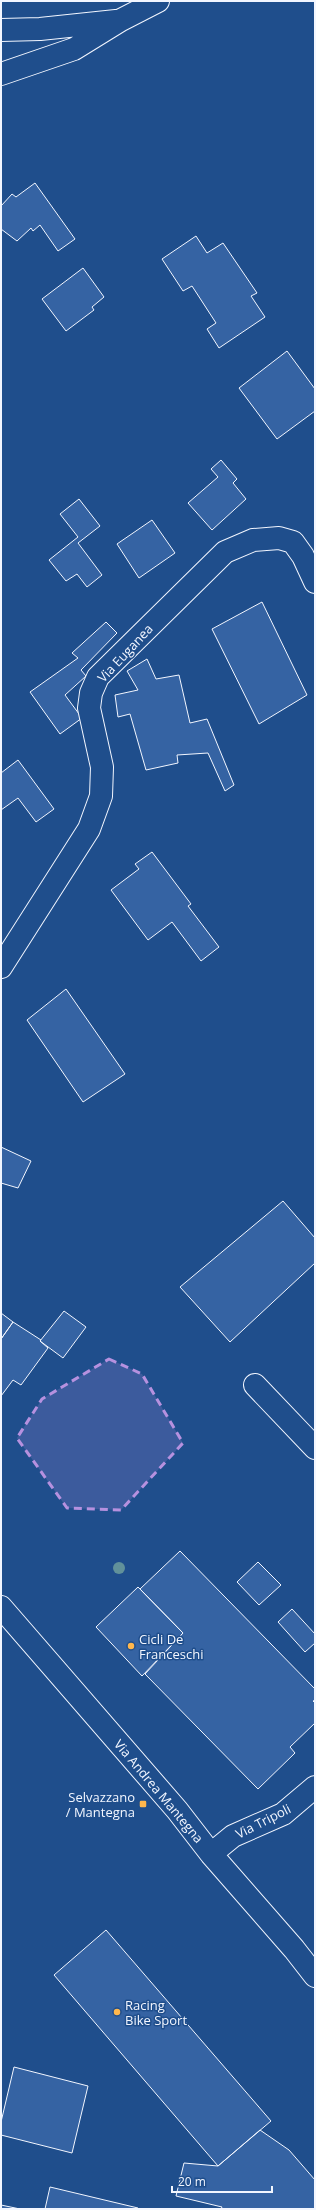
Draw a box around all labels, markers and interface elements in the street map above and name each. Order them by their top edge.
street label: Via Euganea [93,620,157,686]
place label: Cicli De Franceschi [139,1630,203,1663]
marker: Cicli De Franceschi [126,1641,136,1651]
street label: Via Andrea Mantegna [110,1735,208,1847]
place label: Selvazzano / Mantegna [66,1788,135,1821]
marker: Selvazzano / Mantegna [138,1799,148,1809]
street label: Via Tripoli [232,1799,294,1843]
place label: Racing Bike Sport [125,1996,187,2029]
marker: Racing Bike Sport [112,2007,122,2017]
scale bar [172,2168,272,2194]
text: 20 m [178,2173,206,2190]

